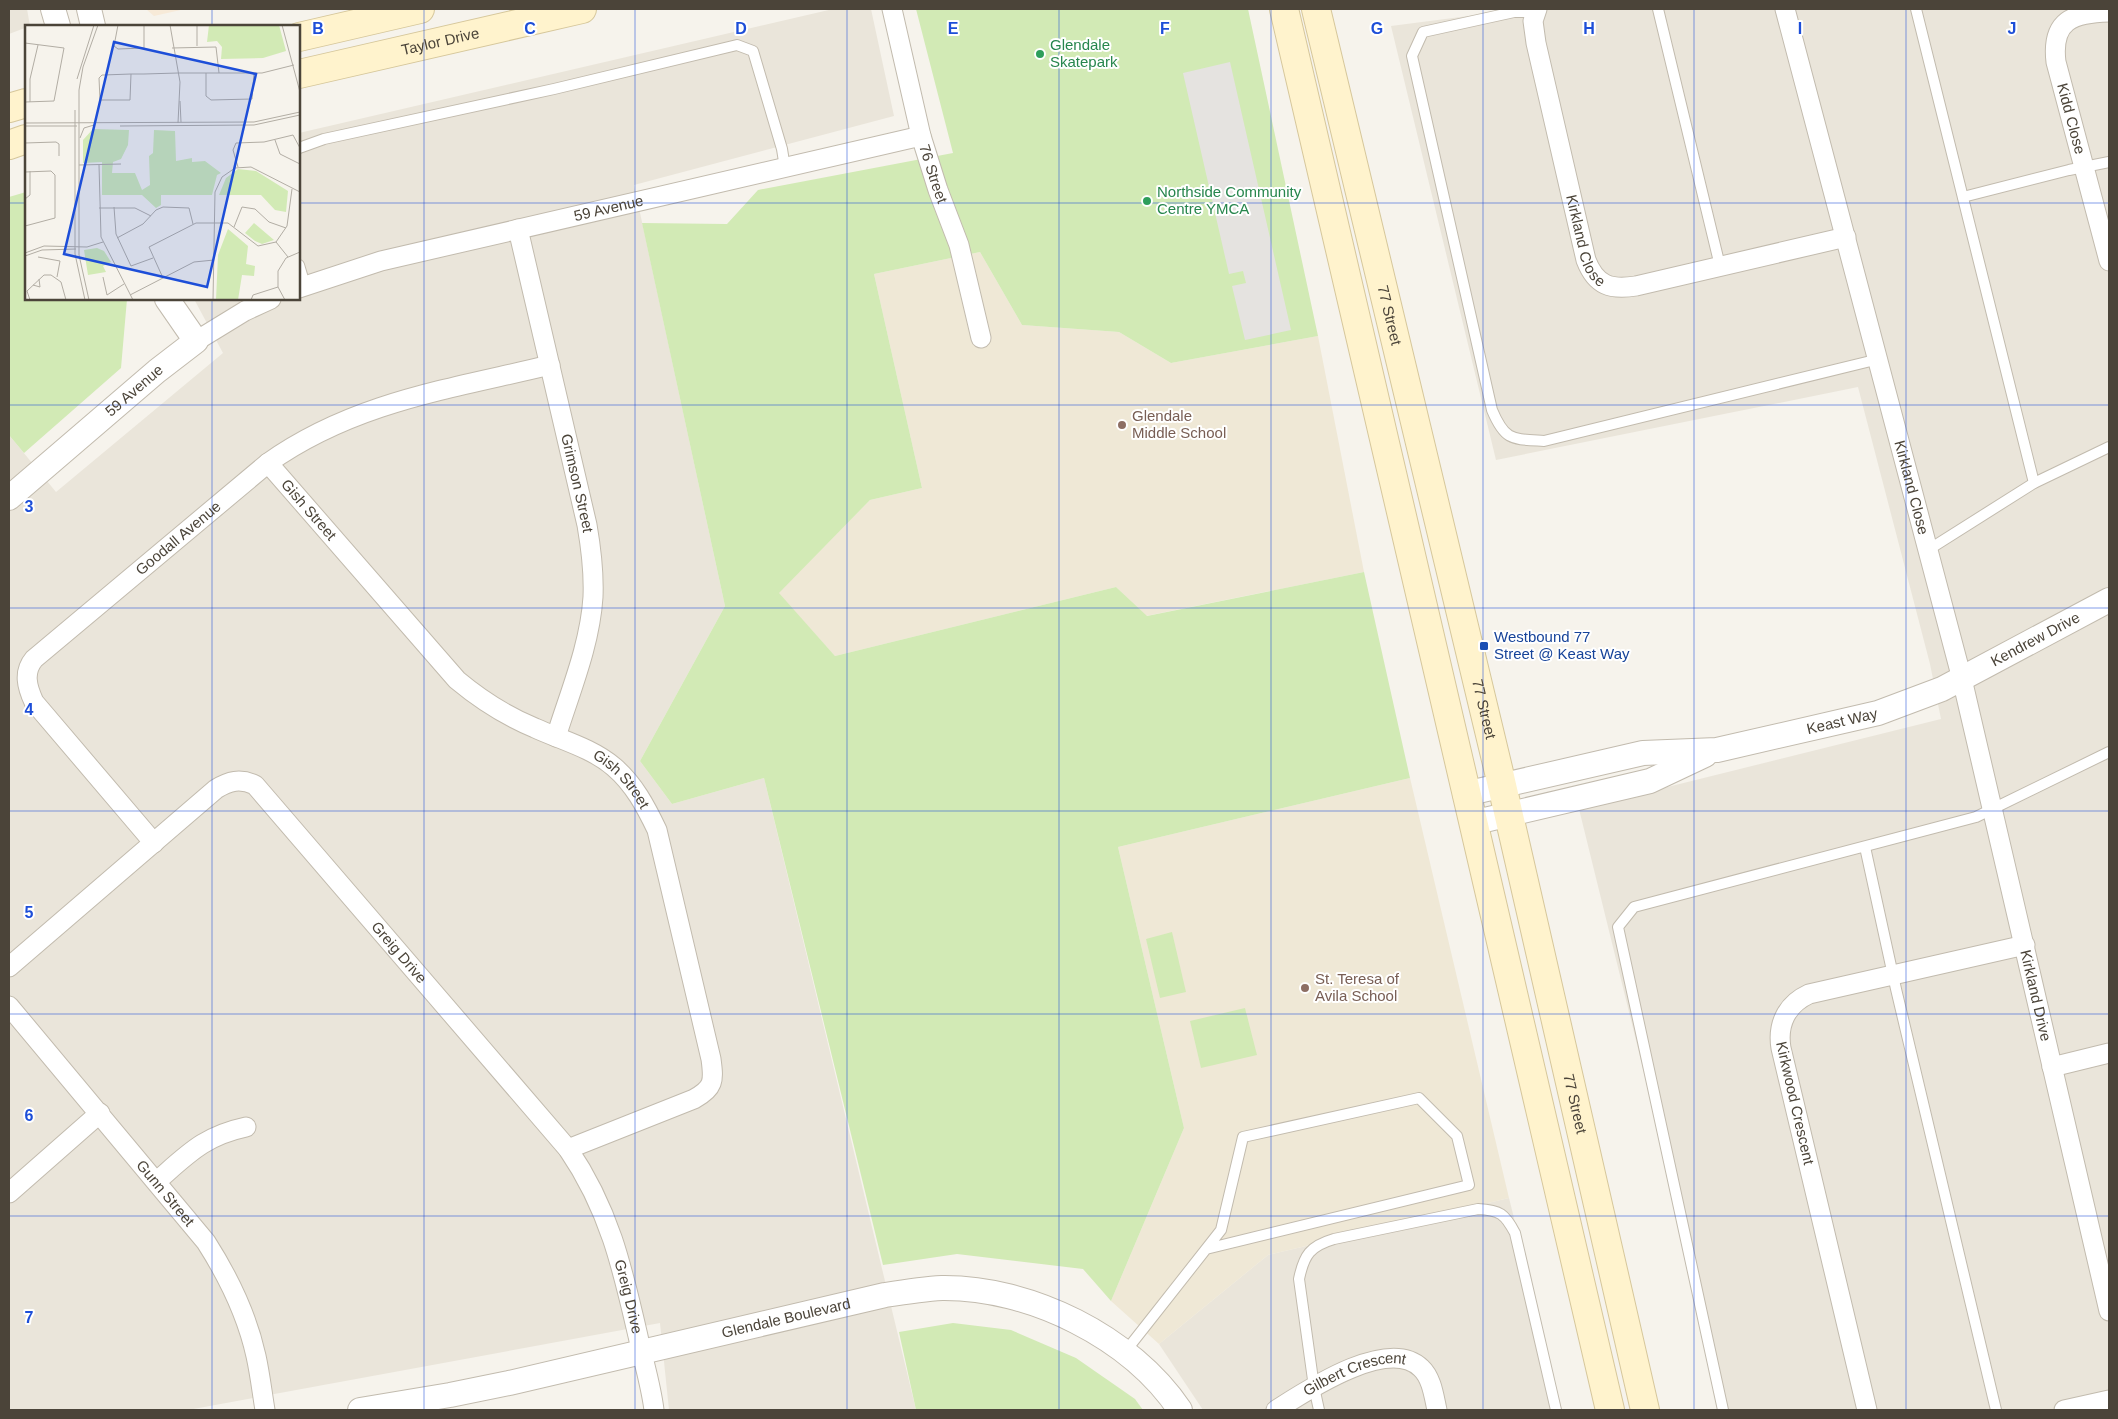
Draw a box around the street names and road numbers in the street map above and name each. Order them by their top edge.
street label: Taylor Drive [400,24,481,58]
street label: Kidd Close [2054,81,2089,156]
street label: 76 Street [916,142,952,206]
street label: 59 Avenue [572,192,645,224]
street label: Kirkland Close [1563,193,1609,290]
street label: 77 Street [1375,284,1405,348]
street label: 59 Avenue [102,361,166,420]
street label: Grimson Street [558,432,597,534]
street label: Kirkland Close [1891,438,1932,536]
street label: Gish Street [278,476,341,544]
street label: Goodall Avenue [132,497,224,578]
street label: Kendrew Drive [1988,608,2083,669]
street label: 77 Street [1469,677,1500,741]
street label: Keast Way [1805,704,1879,737]
street label: Gish Street [590,746,654,812]
street label: Greig Drive [368,918,431,986]
street label: Kirkland Drive [2017,948,2055,1043]
street label: Kirkwood Crescent [1773,1040,1818,1167]
street label: 77 Street [1560,1072,1591,1136]
street label: Gunn Street [133,1156,199,1230]
street label: Greig Drive [611,1258,646,1335]
street label: Glendale Boulevard [720,1294,852,1341]
street label: Gilbert Crescent [1300,1349,1408,1399]

